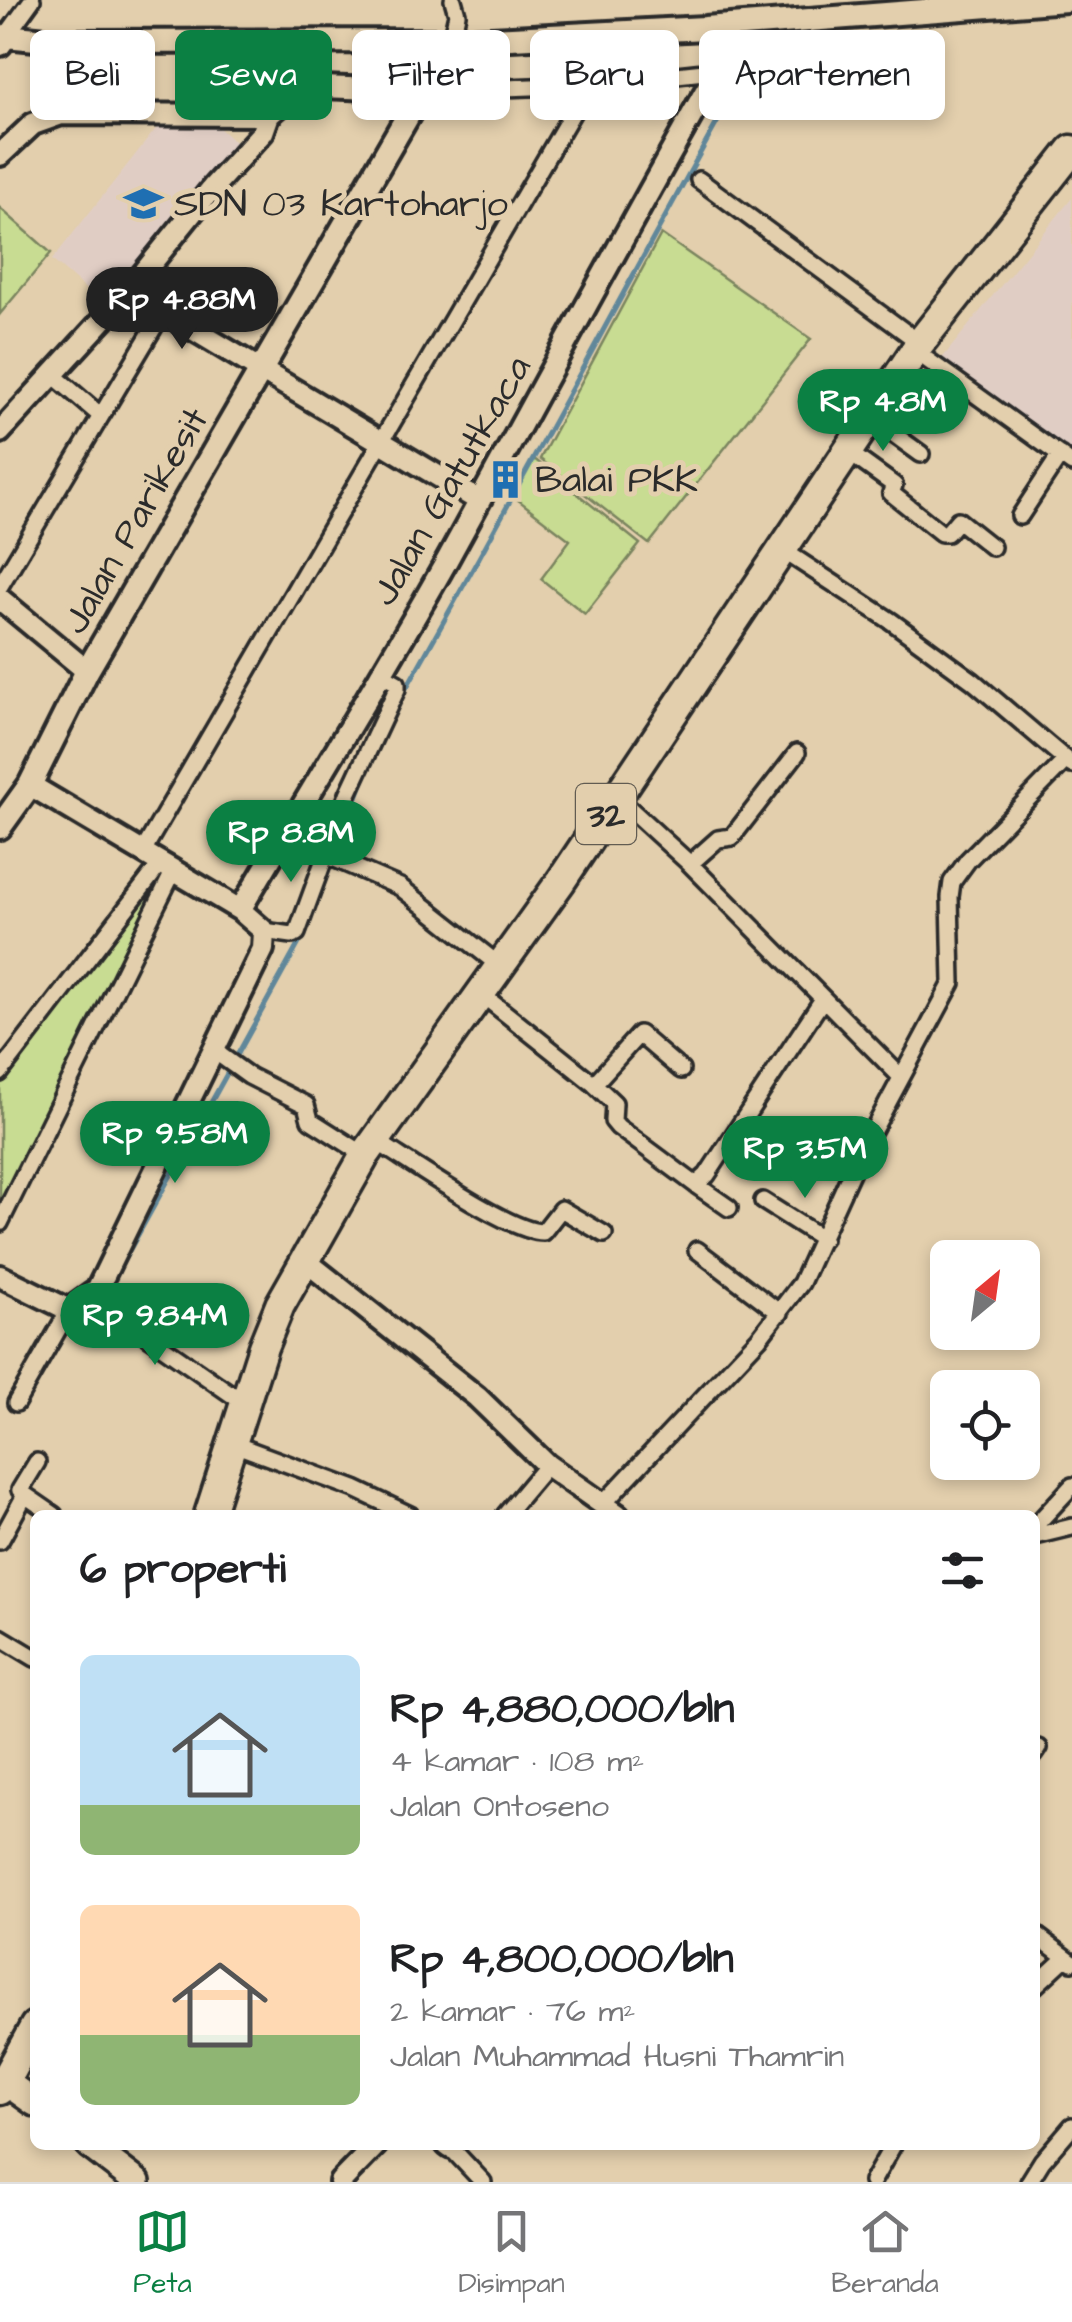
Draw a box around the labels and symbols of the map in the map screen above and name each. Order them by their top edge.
place label: SDN 03 Kartoharjo [174,179,508,231]
school or university icon: SDN 03 Kartoharjo [123,182,165,224]
pin: Rp 4.88M [79,267,285,352]
street label: Jalan Gatutkaca [359,346,544,616]
pin: Rp 4.8M [791,369,975,454]
street label: Jalan Parikesit [50,398,222,644]
place label: Balai PKK [535,455,698,507]
building icon: Balai PKK [484,458,526,500]
road number: 32 [576,784,636,844]
pin: Rp 8.8M [199,800,383,885]
pin: Rp 9.58M [72,1101,278,1186]
pin: Rp 3.5M [713,1116,897,1201]
north arrow [930,1240,1040,1350]
pin: Rp 9.84M [52,1283,258,1368]

